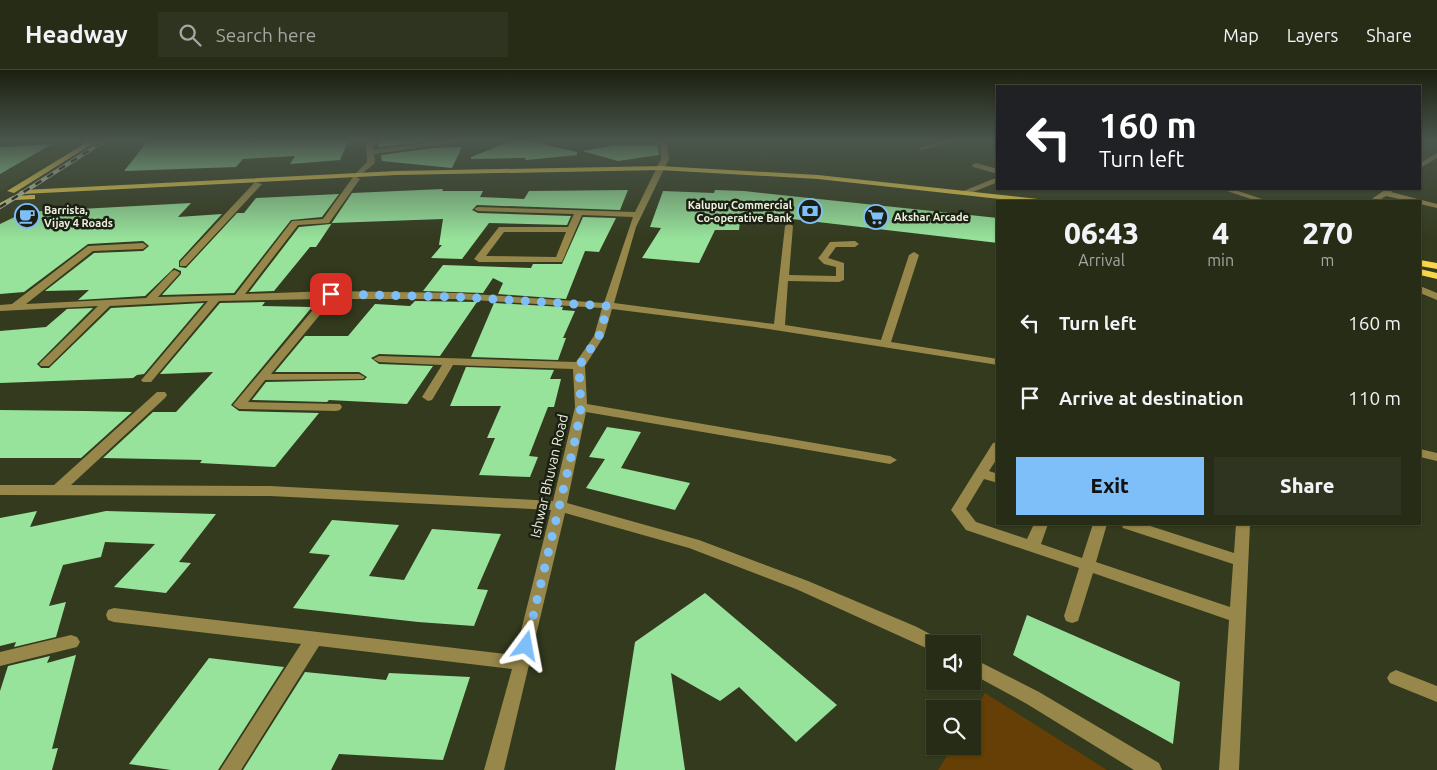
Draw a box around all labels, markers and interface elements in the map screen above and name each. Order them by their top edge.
search box [158,12,508,57]
text: Headway [25,21,128,48]
icon: search [176,21,204,49]
text: Search here [216,24,316,46]
text: Map [1223,25,1259,45]
text: Layers [1287,25,1338,45]
text: Share [1366,25,1412,45]
icon: left [1016,105,1081,170]
text: 160 m [1099,105,1197,145]
text: Turn left [1099,146,1184,171]
bank icon: Kalupur Commercial Co-operative Bank [797,198,823,224]
place label: Kalupur Commercial Co-operative Bank [688,199,793,224]
cafe icon: Barrista, Vijay 4 Roads [14,203,40,229]
place label: Barrista, Vijay 4 Roads [44,204,113,229]
supermarket icon: Akshar Arcade [863,204,889,230]
place label: Akshar Arcade [894,211,969,223]
text: 06:43 [1064,216,1139,250]
text: 4 [1212,216,1229,250]
text: 270 [1302,216,1353,250]
text: Arrival [1078,251,1125,269]
text: min [1207,251,1234,269]
text: m [1321,251,1334,269]
pin [310,273,352,315]
icon: arrive [317,280,345,308]
icon: left [1016,309,1044,337]
text: Turn left [1059,312,1137,334]
text: 160 m [1348,312,1401,334]
icon: arrive [1016,384,1044,412]
text: Arrive at destination [1059,387,1244,409]
text: 110 m [1348,387,1401,409]
street label: Ishwar Bhuvan Road [527,413,571,539]
button: Exit [1016,457,1204,515]
button: Share [1214,457,1401,515]
position arrow [499,619,551,671]
map controls [926,635,981,755]
button: sound [926,635,981,690]
button: search [926,700,981,755]

